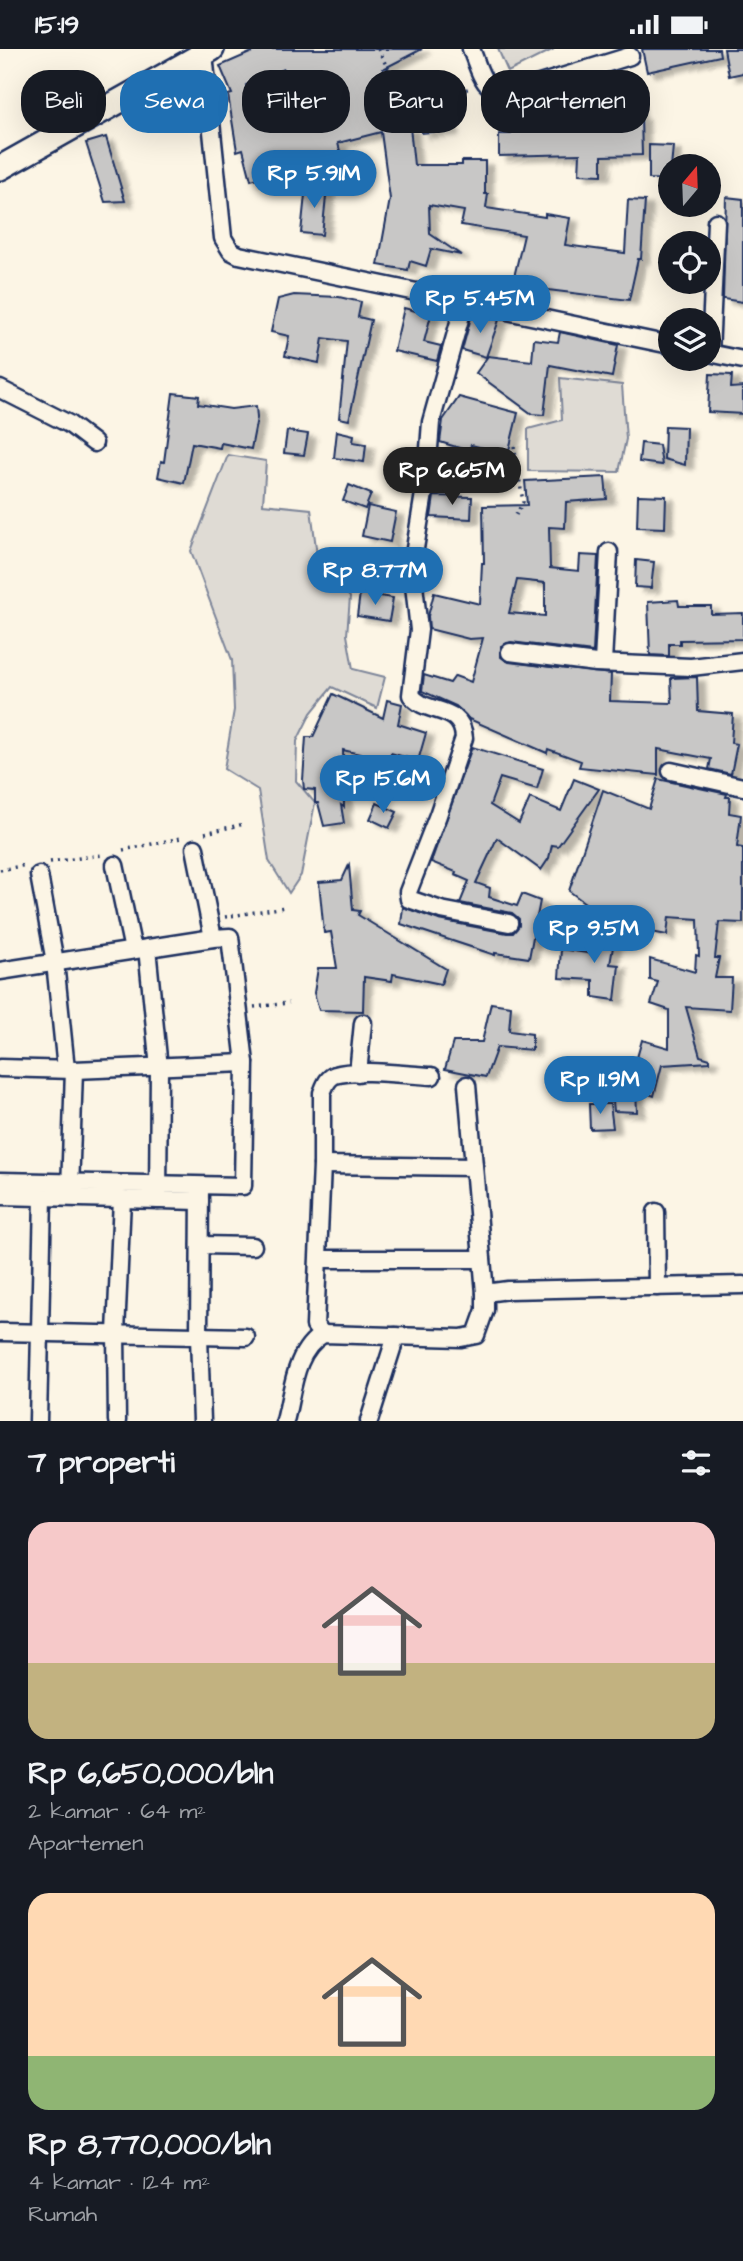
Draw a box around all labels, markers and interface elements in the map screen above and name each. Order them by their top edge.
text: 15:19 [35,7,79,43]
chip: Beli [21,70,106,133]
chip: Sewa [120,70,228,133]
chip: Filter [242,70,350,133]
chip: Baru [364,70,467,133]
chip: Apartemen [481,70,650,133]
pin: Rp 5.91M [242,151,386,210]
north arrow [658,154,721,217]
map controls [658,154,721,371]
text: Rp 5.91M [268,157,361,189]
button: locate [658,231,721,294]
pin: Rp 5.45M [408,275,552,335]
text: Rp 5.45M [426,282,534,314]
button: layers [658,308,721,371]
pin: Rp 6.65M [380,447,524,507]
text: Rp 6.65M [399,454,505,486]
pin: Rp 8.77M [303,547,447,607]
text: Rp 8.77M [323,554,427,586]
pin: Rp 15.6M [311,755,455,815]
text: Rp 15.6M [336,762,430,794]
pin: Rp 9.5M [529,905,659,965]
text: Rp 9.5M [549,912,639,944]
pin: Rp 11.9M [528,1056,672,1116]
text: Rp 11.9M [560,1063,640,1095]
text: 7 properti [28,1442,175,1484]
icon: filters [677,1444,715,1482]
icon: home [309,1568,435,1694]
text: Rp 6,650,000/bln [28,1753,274,1795]
text: 2 kamar · 64 m² [28,1795,206,1827]
text: Apartemen [28,1827,144,1859]
icon: home [309,1939,435,2065]
text: Rp 8,770,000/bln [28,2124,271,2166]
text: 4 kamar · 124 m² [28,2166,210,2198]
text: Rumah [28,2198,97,2230]

